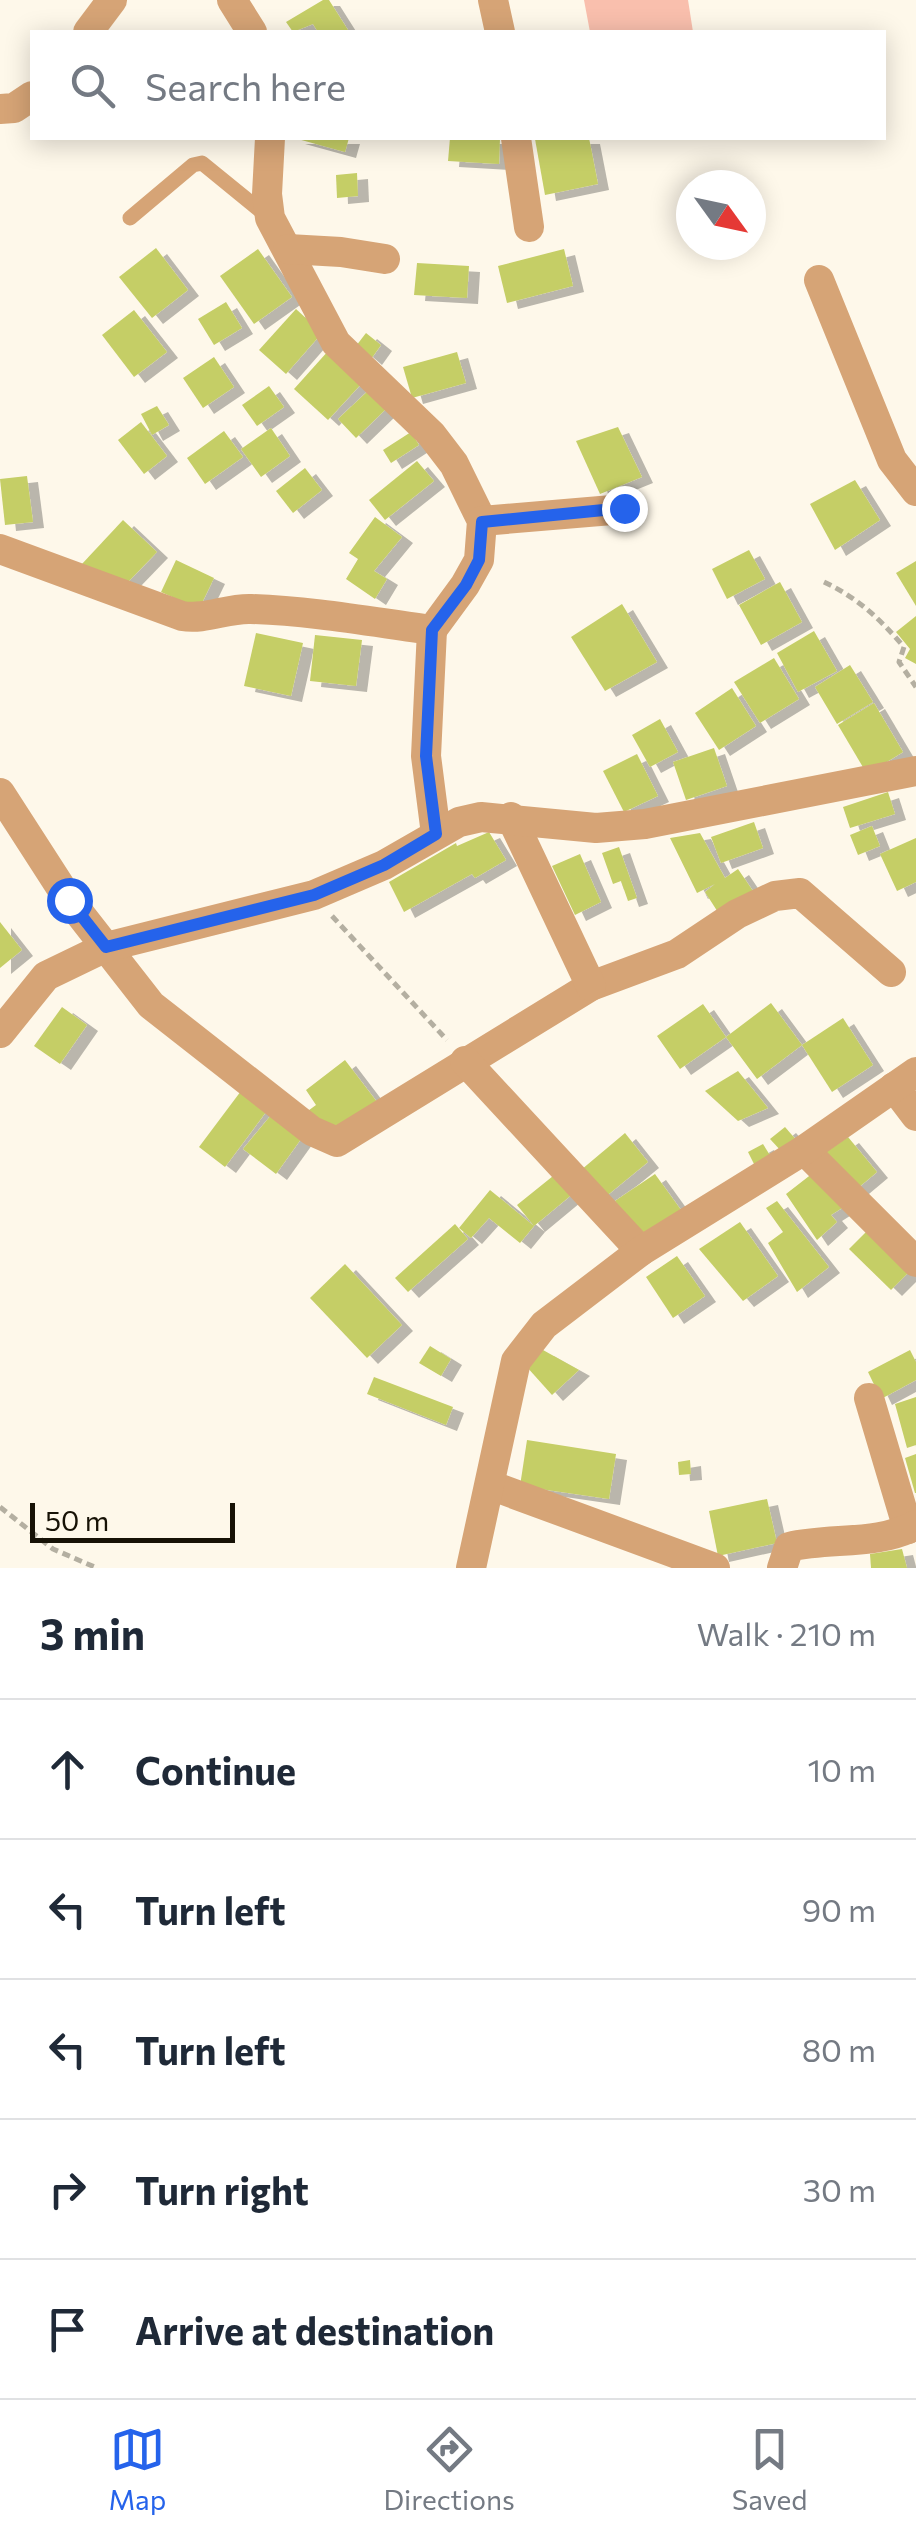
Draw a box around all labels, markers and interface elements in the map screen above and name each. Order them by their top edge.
search box [30,30,886,140]
icon: search [65,58,120,113]
text: Search here [145,62,346,109]
north arrow [676,170,766,260]
route end [602,486,648,532]
route start [47,878,93,924]
scale bar [30,1498,235,1542]
text: 50 m [45,1503,109,1537]
text: 3 min [40,1607,145,1659]
text: Walk · 210 m [697,1613,876,1653]
icon: ahead [40,1742,95,1797]
text: Continue [135,1746,296,1793]
text: 10 m [807,1749,876,1789]
icon: left [40,1882,95,1937]
text: Turn left [135,1886,286,1933]
text: 90 m [802,1889,876,1929]
icon: left [40,2022,95,2077]
text: Turn left [135,2026,286,2073]
text: 80 m [802,2029,876,2069]
icon: right [40,2162,95,2217]
text: Turn right [135,2166,309,2213]
text: 30 m [803,2169,876,2209]
icon: arrive [40,2302,95,2357]
text: Arrive at destination [135,2306,494,2353]
tab: Map [109,2422,166,2516]
tab: Directions [383,2422,515,2516]
tab: Saved [732,2422,807,2516]

